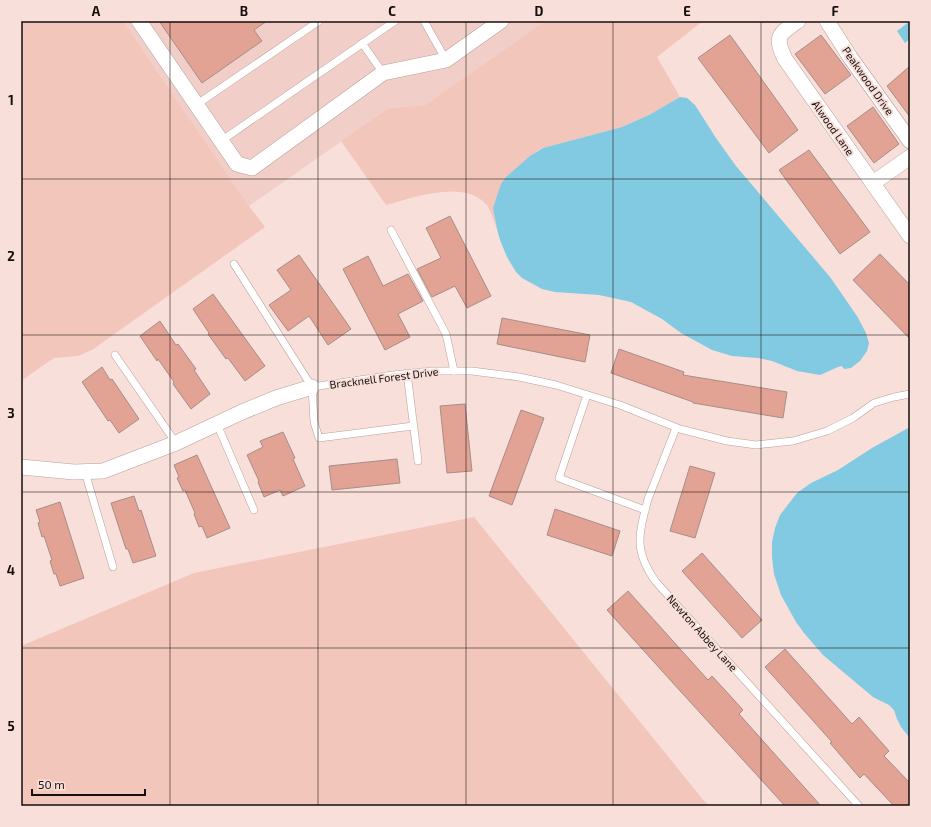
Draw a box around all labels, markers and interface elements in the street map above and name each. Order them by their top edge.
text: A [92,3,101,19]
text: B [240,3,248,19]
text: C [388,3,396,19]
text: D [535,3,544,19]
text: E [683,3,691,19]
text: F [831,3,839,19]
street label: Peakwood Drive [840,44,897,117]
text: 1 [8,92,14,108]
street label: Alwood Lane [810,98,857,158]
text: 2 [7,248,15,264]
street label: Bracknell Forest Drive [329,364,439,391]
text: 3 [7,405,15,421]
text: 4 [7,562,15,578]
street label: Newton Abbey Lane [664,592,740,674]
text: 5 [7,718,15,734]
scale bar [32,771,145,797]
text: 50 m [38,777,65,791]

